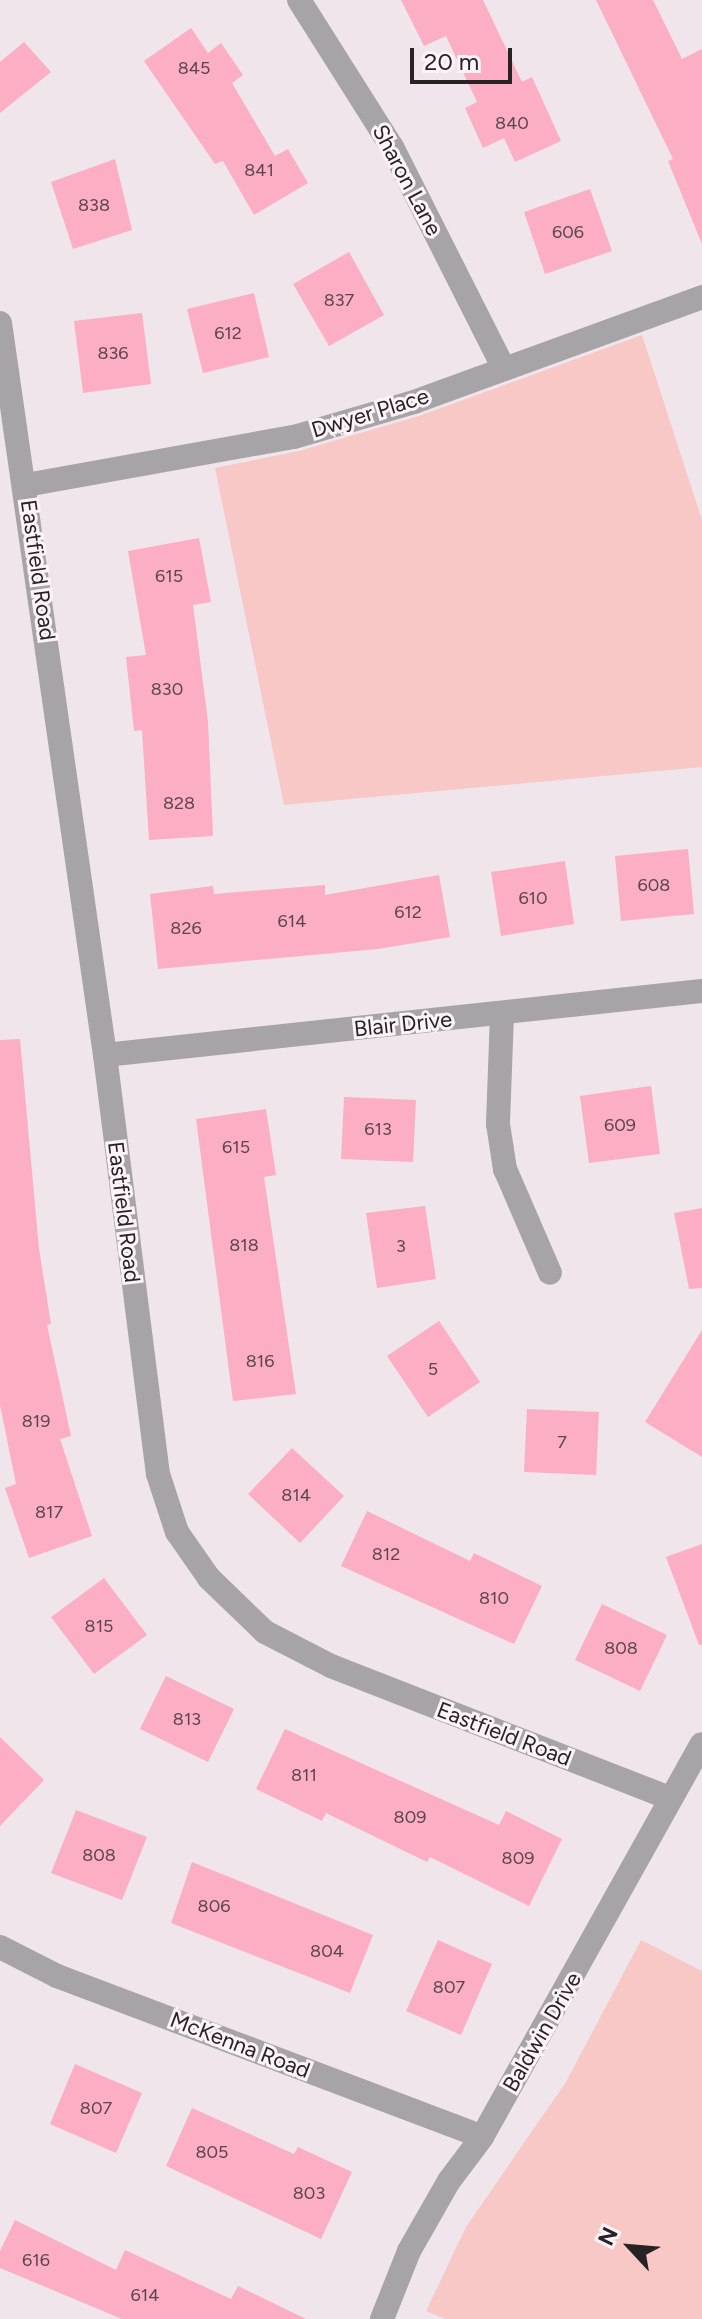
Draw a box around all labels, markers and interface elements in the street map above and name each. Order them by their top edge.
scale bar [414,32,516,82]
text: 20 m [424,47,479,76]
house number: 845 [178,57,210,79]
house number: 840 [495,112,529,134]
street label: Sharon Lane [367,120,447,240]
house number: 841 [244,159,274,181]
house number: 838 [78,194,110,216]
house number: 606 [552,221,584,243]
house number: 837 [324,289,354,311]
house number: 612 [214,322,242,344]
house number: 836 [97,342,129,364]
street label: Dwyer Place [308,383,432,443]
street label: Eastfield Road [15,498,61,642]
house number: 615 [155,565,183,587]
house number: 830 [151,678,183,700]
house number: 828 [163,792,195,814]
house number: 608 [638,874,670,896]
house number: 610 [518,887,548,909]
house number: 612 [394,901,422,923]
house number: 614 [278,910,306,932]
house number: 826 [170,917,202,939]
street label: Blair Drive [353,1006,453,1042]
house number: 609 [604,1114,636,1136]
house number: 613 [364,1118,392,1140]
house number: 615 [222,1136,250,1158]
street label: Eastfield Road [102,1140,146,1284]
house number: 818 [229,1234,259,1256]
house number: 3 [396,1235,406,1257]
house number: 816 [246,1350,274,1372]
house number: 5 [428,1358,438,1380]
house number: 819 [22,1410,50,1432]
house number: 7 [557,1431,567,1453]
house number: 814 [281,1484,311,1506]
house number: 817 [35,1501,63,1523]
house number: 812 [372,1543,400,1565]
house number: 810 [479,1587,509,1609]
house number: 815 [85,1615,113,1637]
house number: 808 [604,1637,638,1659]
street label: Eastfield Road [433,1696,575,1772]
house number: 813 [173,1708,201,1730]
house number: 811 [291,1764,317,1786]
house number: 809 [394,1806,426,1828]
house number: 808 [82,1844,116,1866]
house number: 809 [502,1847,534,1869]
house number: 806 [198,1895,230,1917]
house number: 804 [310,1940,344,1962]
street label: Baldwin Drive [497,1968,587,2096]
house number: 807 [433,1976,465,1998]
street label: McKenna Road [166,2006,314,2084]
house number: 807 [80,2097,112,2119]
house number: 805 [196,2141,228,2163]
house number: 803 [293,2182,325,2204]
north arrow [590,2207,670,2287]
text: N [592,2223,624,2250]
house number: 616 [22,2249,50,2271]
house number: 614 [131,2284,159,2306]

